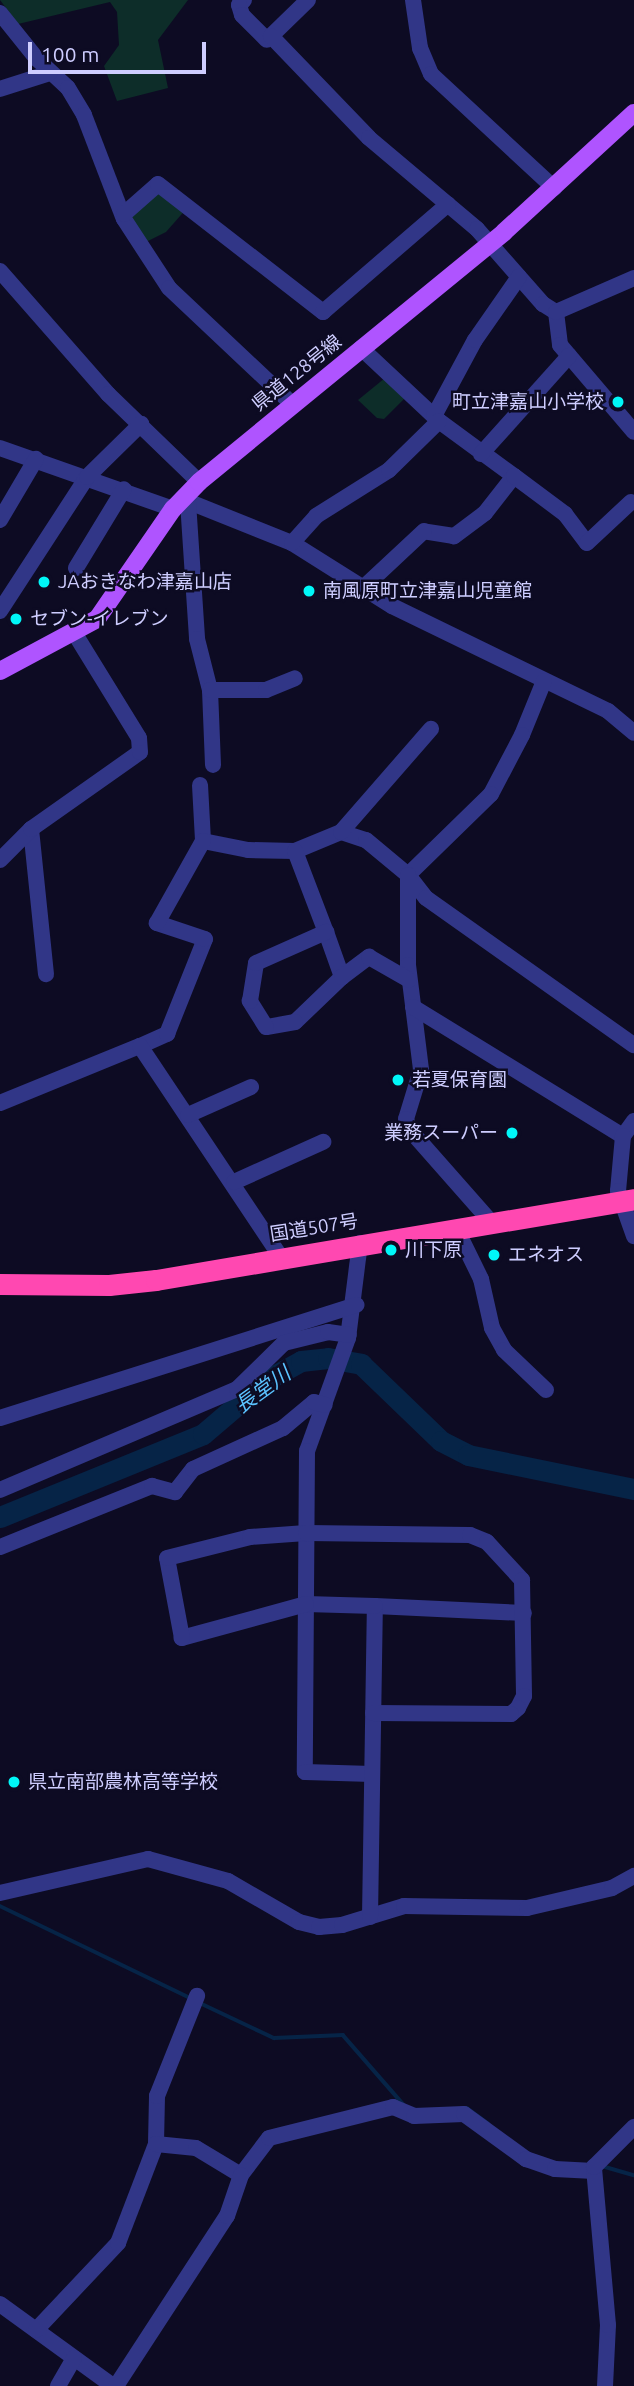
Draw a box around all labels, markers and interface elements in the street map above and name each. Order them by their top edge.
scale bar [32,28,210,72]
text: 100 m [41,42,99,66]
street label: 県道128号線 [248,330,346,416]
place label: 町立津嘉山小学校 [452,391,604,413]
marker: 町立津嘉山小学校 [610,394,626,410]
place label: JAおきなわ津嘉山店 [58,571,232,593]
marker: JAおきなわ津嘉山店 [36,574,52,590]
place label: 南風原町立津嘉山児童館 [323,580,532,602]
marker: 南風原町立津嘉山児童館 [301,583,317,599]
place label: セブン-イレブン [30,608,168,630]
marker: セブン-イレブン [8,611,24,627]
place label: 若夏保育園 [412,1069,507,1091]
marker: 若夏保育園 [390,1072,406,1088]
place label: 業務スーパー [384,1122,498,1144]
marker: 業務スーパー [504,1125,520,1141]
street label: 国道507号 [268,1210,360,1246]
place label: 川下原 [405,1239,462,1261]
marker: 川下原 [383,1242,399,1258]
place label: エネオス [508,1244,584,1266]
marker: エネオス [486,1247,502,1263]
water label: 長堂川 [229,1360,295,1418]
place label: 県立南部農林高等学校 [28,1771,218,1793]
marker: 県立南部農林高等学校 [6,1774,22,1790]

